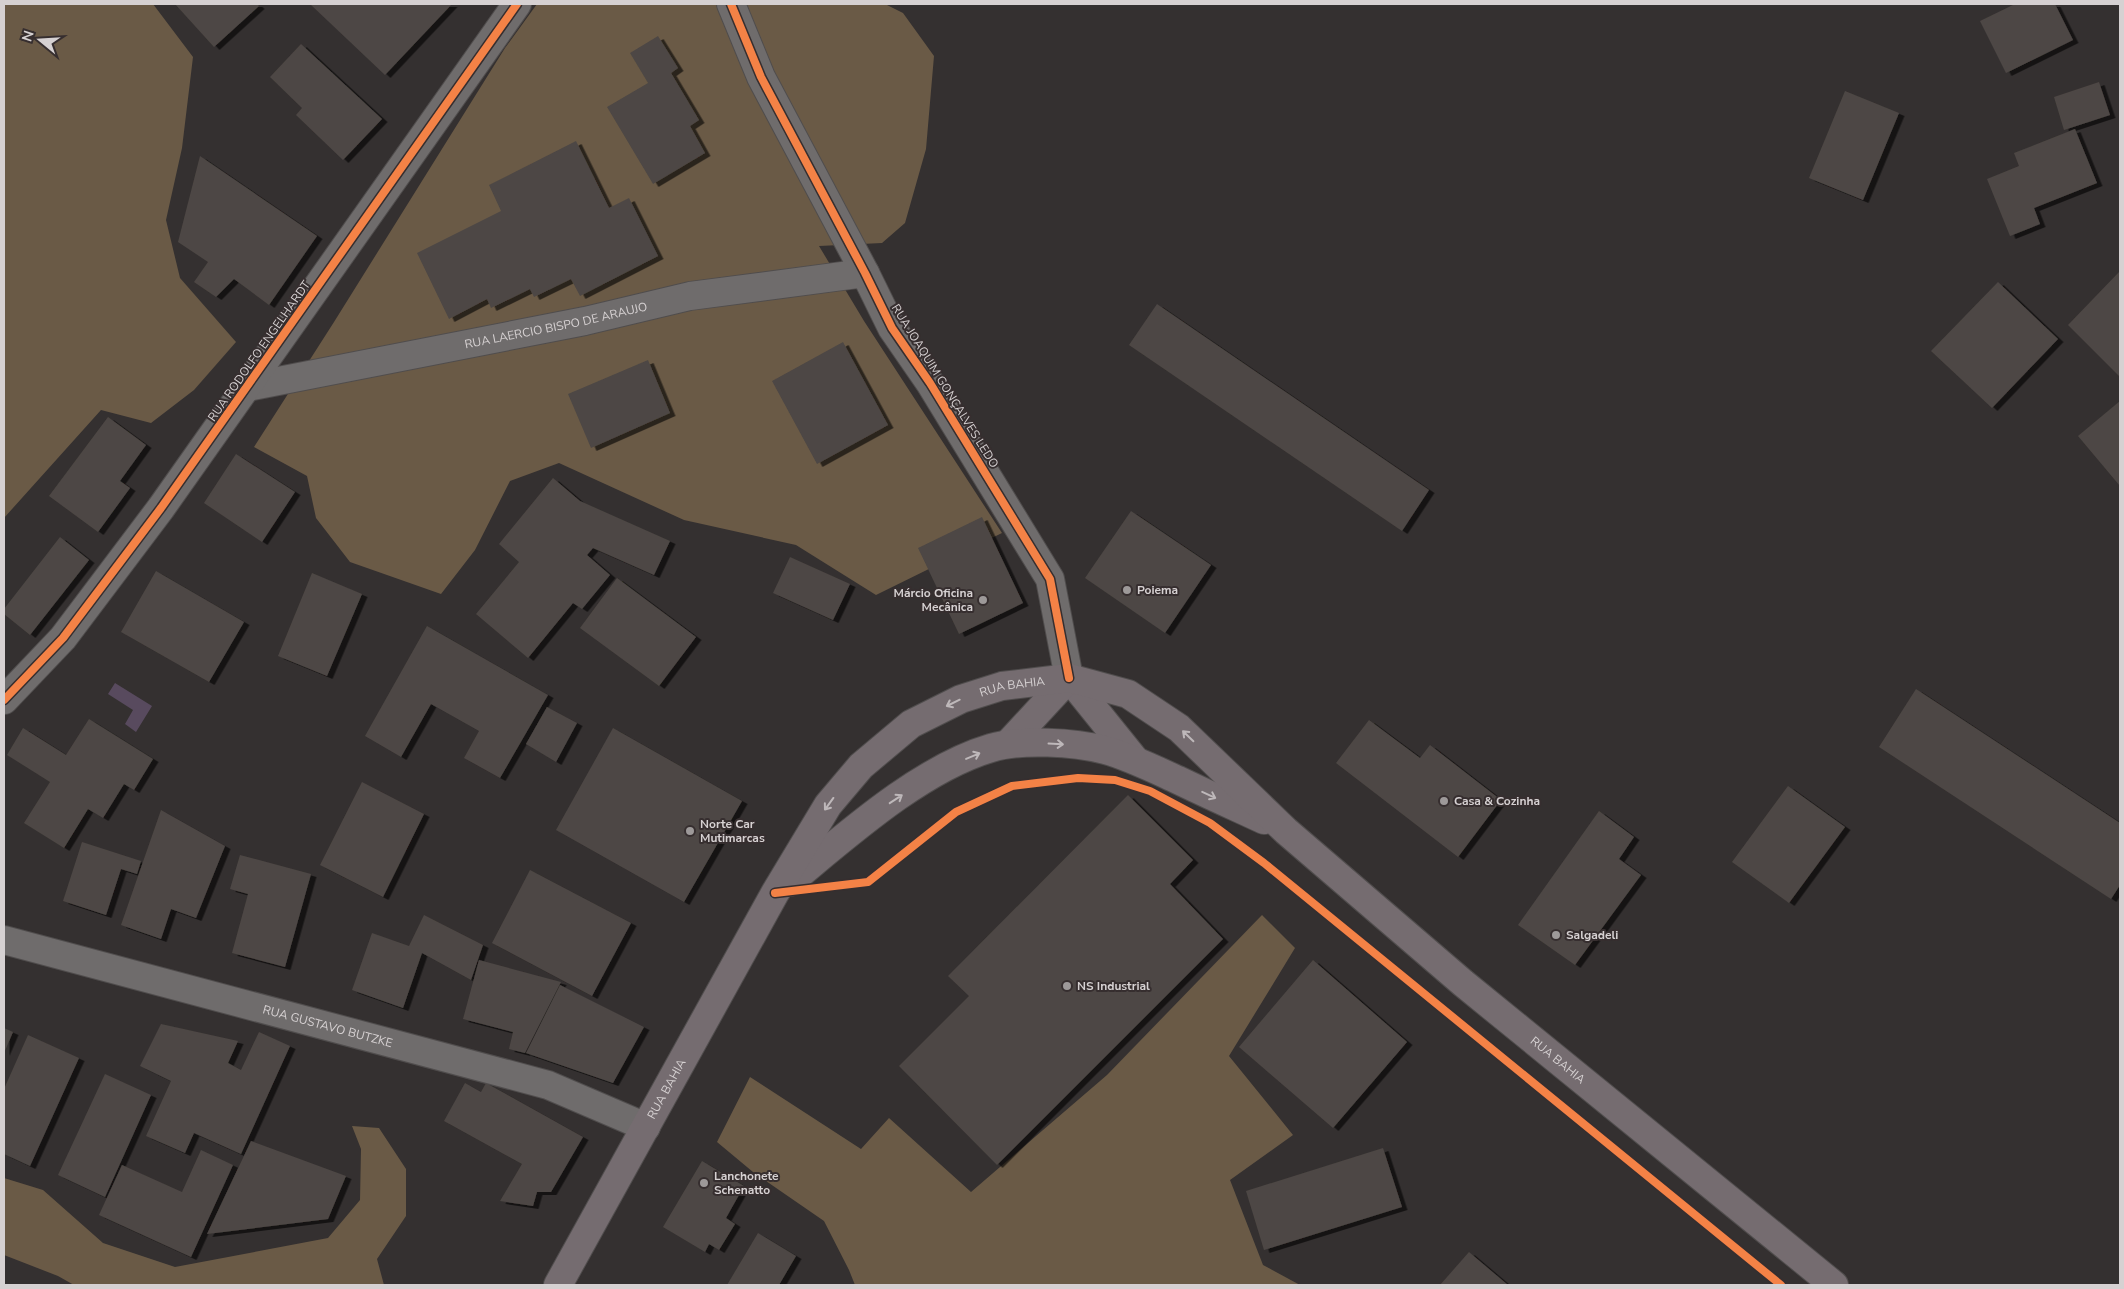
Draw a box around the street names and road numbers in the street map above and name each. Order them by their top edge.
street label: RUA RODOLFO ENGELHARDT [204,277,314,425]
street label: RUA LAERCIO BISPO DE ARAUJO [463,298,649,352]
street label: RUA JOAQUIM GONÇALVES LEDO [888,301,1002,471]
street label: RUA BAHIA [977,673,1046,701]
street label: RUA GUSTAVO BUTZKE [261,1001,394,1051]
street label: RUA BAHIA [1527,1033,1589,1087]
street label: RUA BAHIA [643,1056,690,1122]

